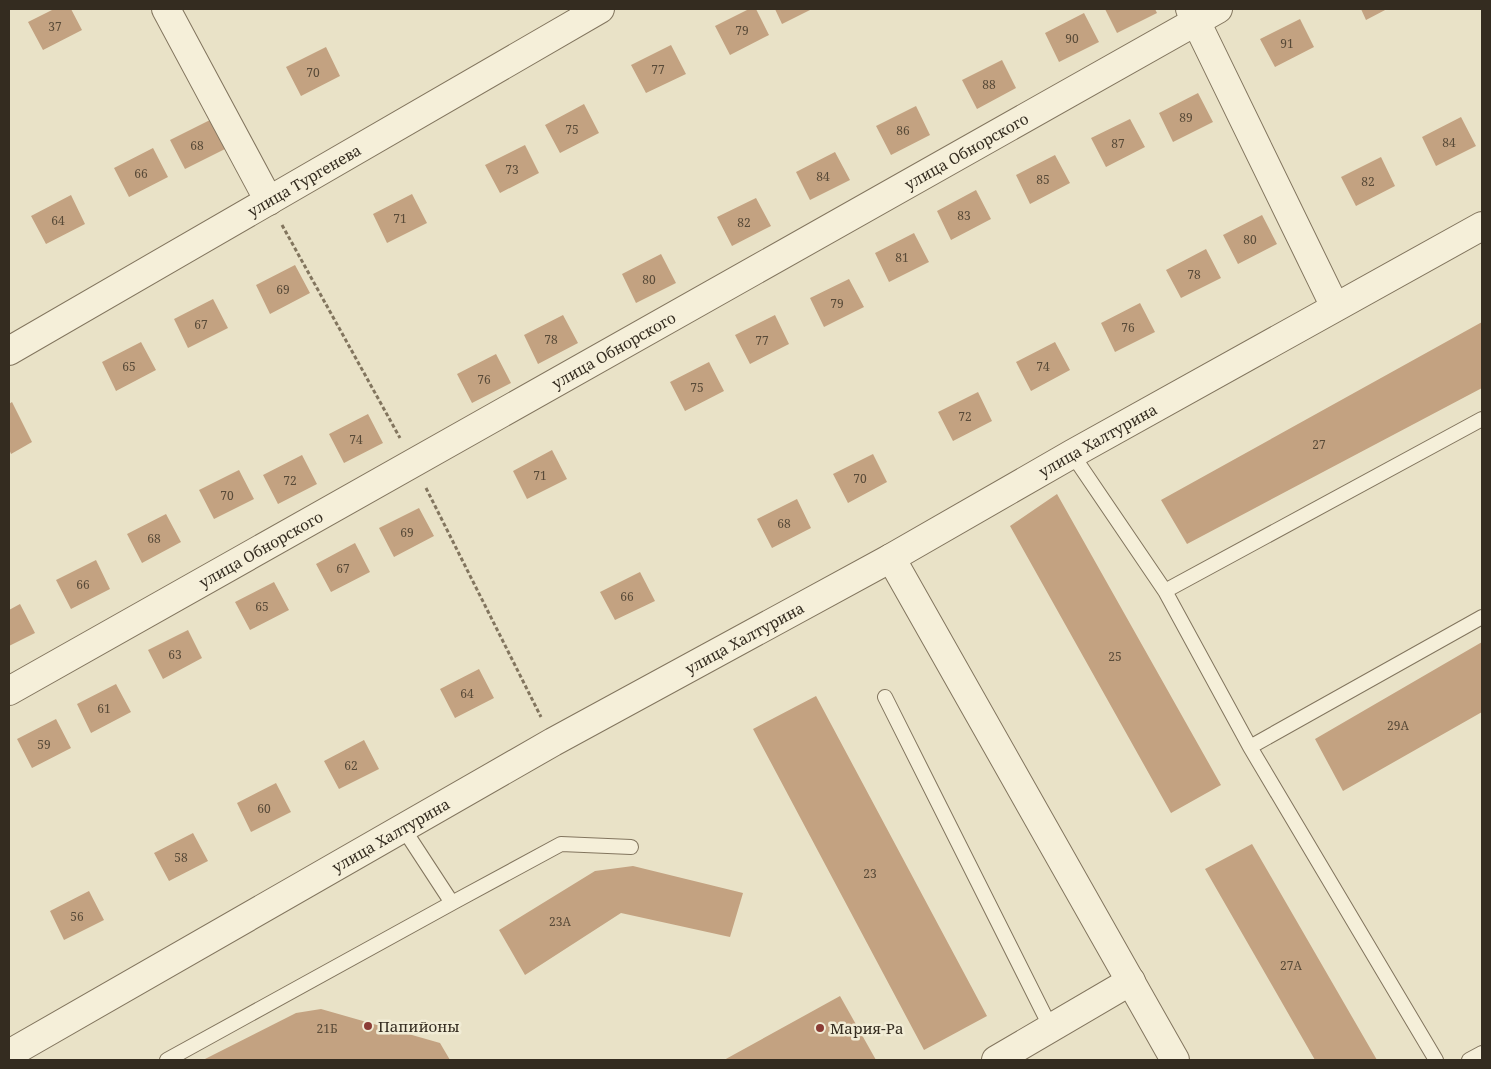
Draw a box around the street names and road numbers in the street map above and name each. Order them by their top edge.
street label: улица Обнорского [901,108,1032,194]
street label: улица Тургенева [244,140,364,221]
street label: улица Обнорского [548,307,679,393]
street label: улица Халтурина [1035,399,1161,481]
street label: улица Обнорского [195,506,326,592]
street label: улица Халтурина [681,597,807,678]
street label: улица Халтурина [328,793,453,877]

